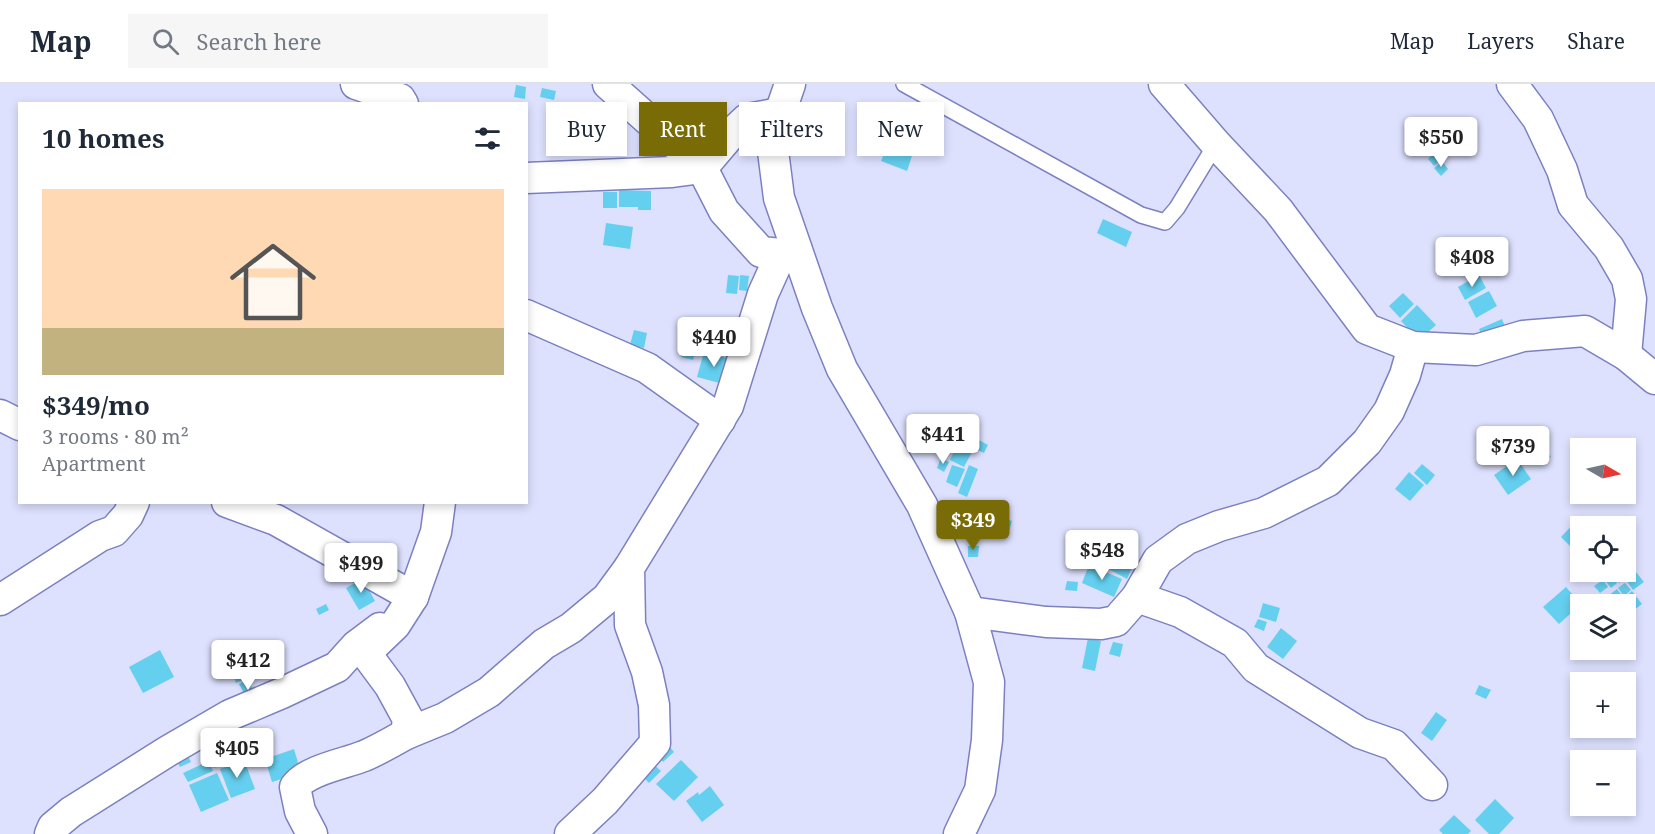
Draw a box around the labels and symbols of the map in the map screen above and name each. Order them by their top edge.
pin: $550 [1405,117,1477,168]
pin: $408 [1436,237,1508,288]
pin: $440 [678,317,750,368]
pin: $441 [907,414,979,465]
pin: $739 [1477,426,1549,477]
north arrow [1570,438,1636,504]
pin: $349 [937,500,1009,551]
pin: $548 [1066,530,1138,581]
pin: $499 [325,543,397,594]
pin: $412 [212,640,284,691]
pin: $405 [201,728,273,779]

